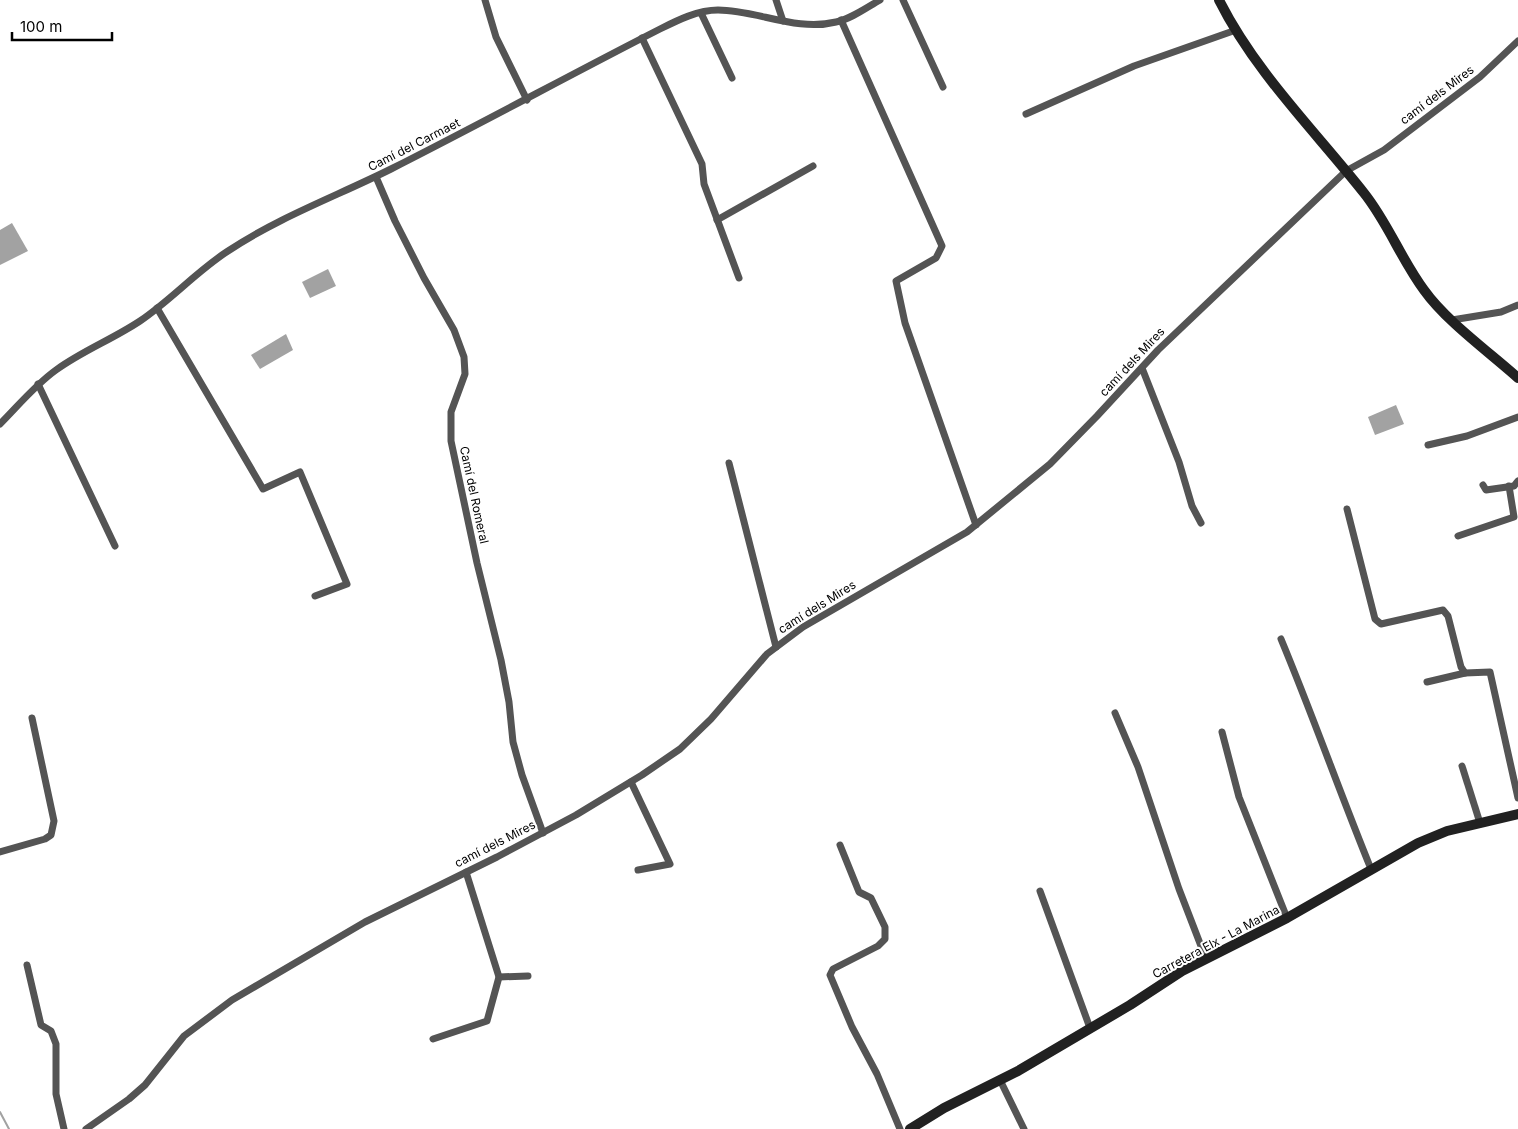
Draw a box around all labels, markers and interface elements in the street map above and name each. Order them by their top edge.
scale bar [12,10,112,42]
text: 100 m [20,17,62,36]
street label: camí dels Mires [1397,62,1477,127]
street label: Camí del Carmaet [365,115,462,174]
street label: camí dels Mires [1096,324,1167,399]
street label: Camí del Romeral [457,445,492,545]
street label: camí dels Mires [775,577,858,636]
street label: camí dels Mires [452,817,538,870]
street label: Carretera Elx - La Marina [1150,902,1282,981]

